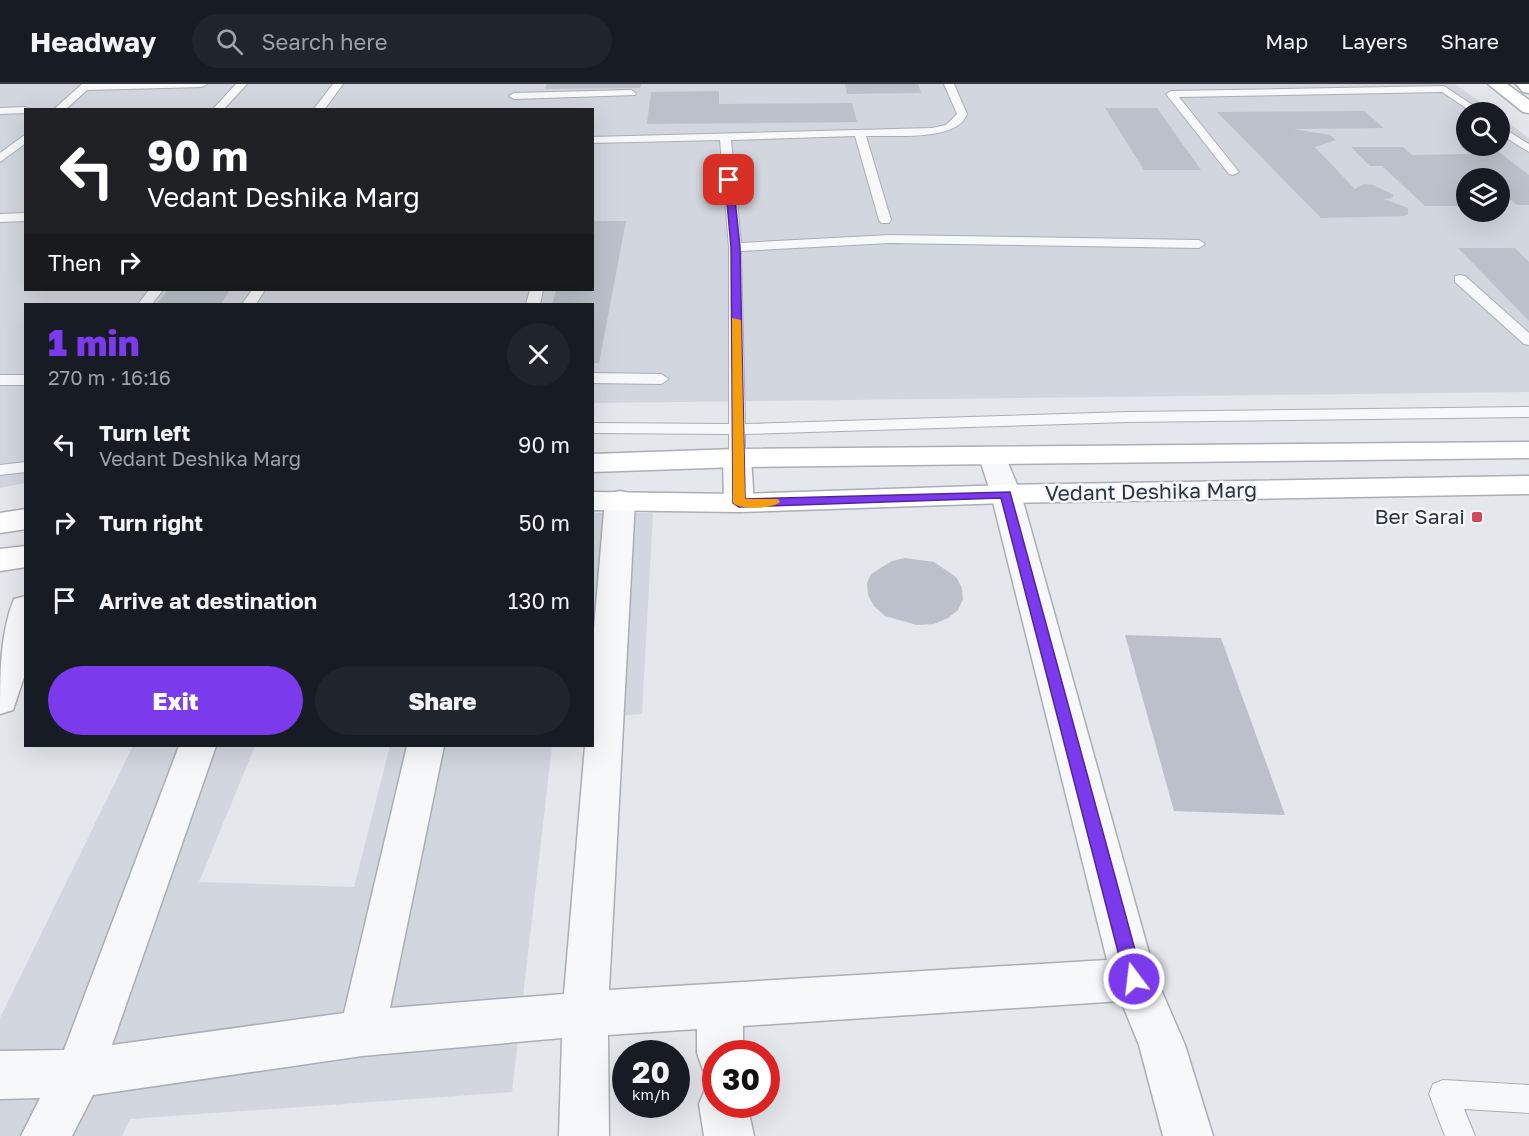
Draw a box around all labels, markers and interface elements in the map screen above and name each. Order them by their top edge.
search box [192,14,612,68]
text: Headway [30,25,156,58]
icon: search [213,25,246,58]
text: Search here [261,28,387,55]
text: Map [1265,28,1308,54]
text: Layers [1341,28,1408,54]
text: Share [1441,28,1499,54]
map controls [1456,102,1510,222]
button: search [1456,102,1510,156]
text: 90 m [147,130,248,180]
icon: left [48,132,126,210]
pin [703,154,754,205]
icon: arrive [712,163,745,196]
button: layers [1456,168,1510,222]
text: Vedant Deshika Marg [147,181,420,213]
icon: right [113,246,146,279]
text: Then [48,249,101,276]
text: 1 min [48,321,139,364]
button: close [507,323,570,386]
text: 270 m · 16:16 [48,365,171,389]
text: Turn left [99,419,190,446]
icon: left [48,428,81,461]
text: 90 m [518,431,570,458]
text: Vedant Deshika Marg [99,446,301,470]
street label: Vedant Deshika Marg [1045,476,1257,506]
place label: Ber Sarai [1375,503,1465,529]
icon: right [48,506,81,539]
text: Turn right [99,509,203,536]
text: 50 m [519,509,570,536]
marker: Ber Sarai [1470,510,1484,524]
icon: arrive [48,584,81,617]
text: Arrive at destination [99,587,317,614]
text: 130 m [508,587,570,614]
button: Exit [48,666,303,735]
button: Share [315,666,570,735]
position arrow [1102,947,1166,1011]
speed limit sign: 30 [702,1040,780,1118]
text: 20 [632,1054,670,1090]
text: km/h [632,1085,670,1103]

